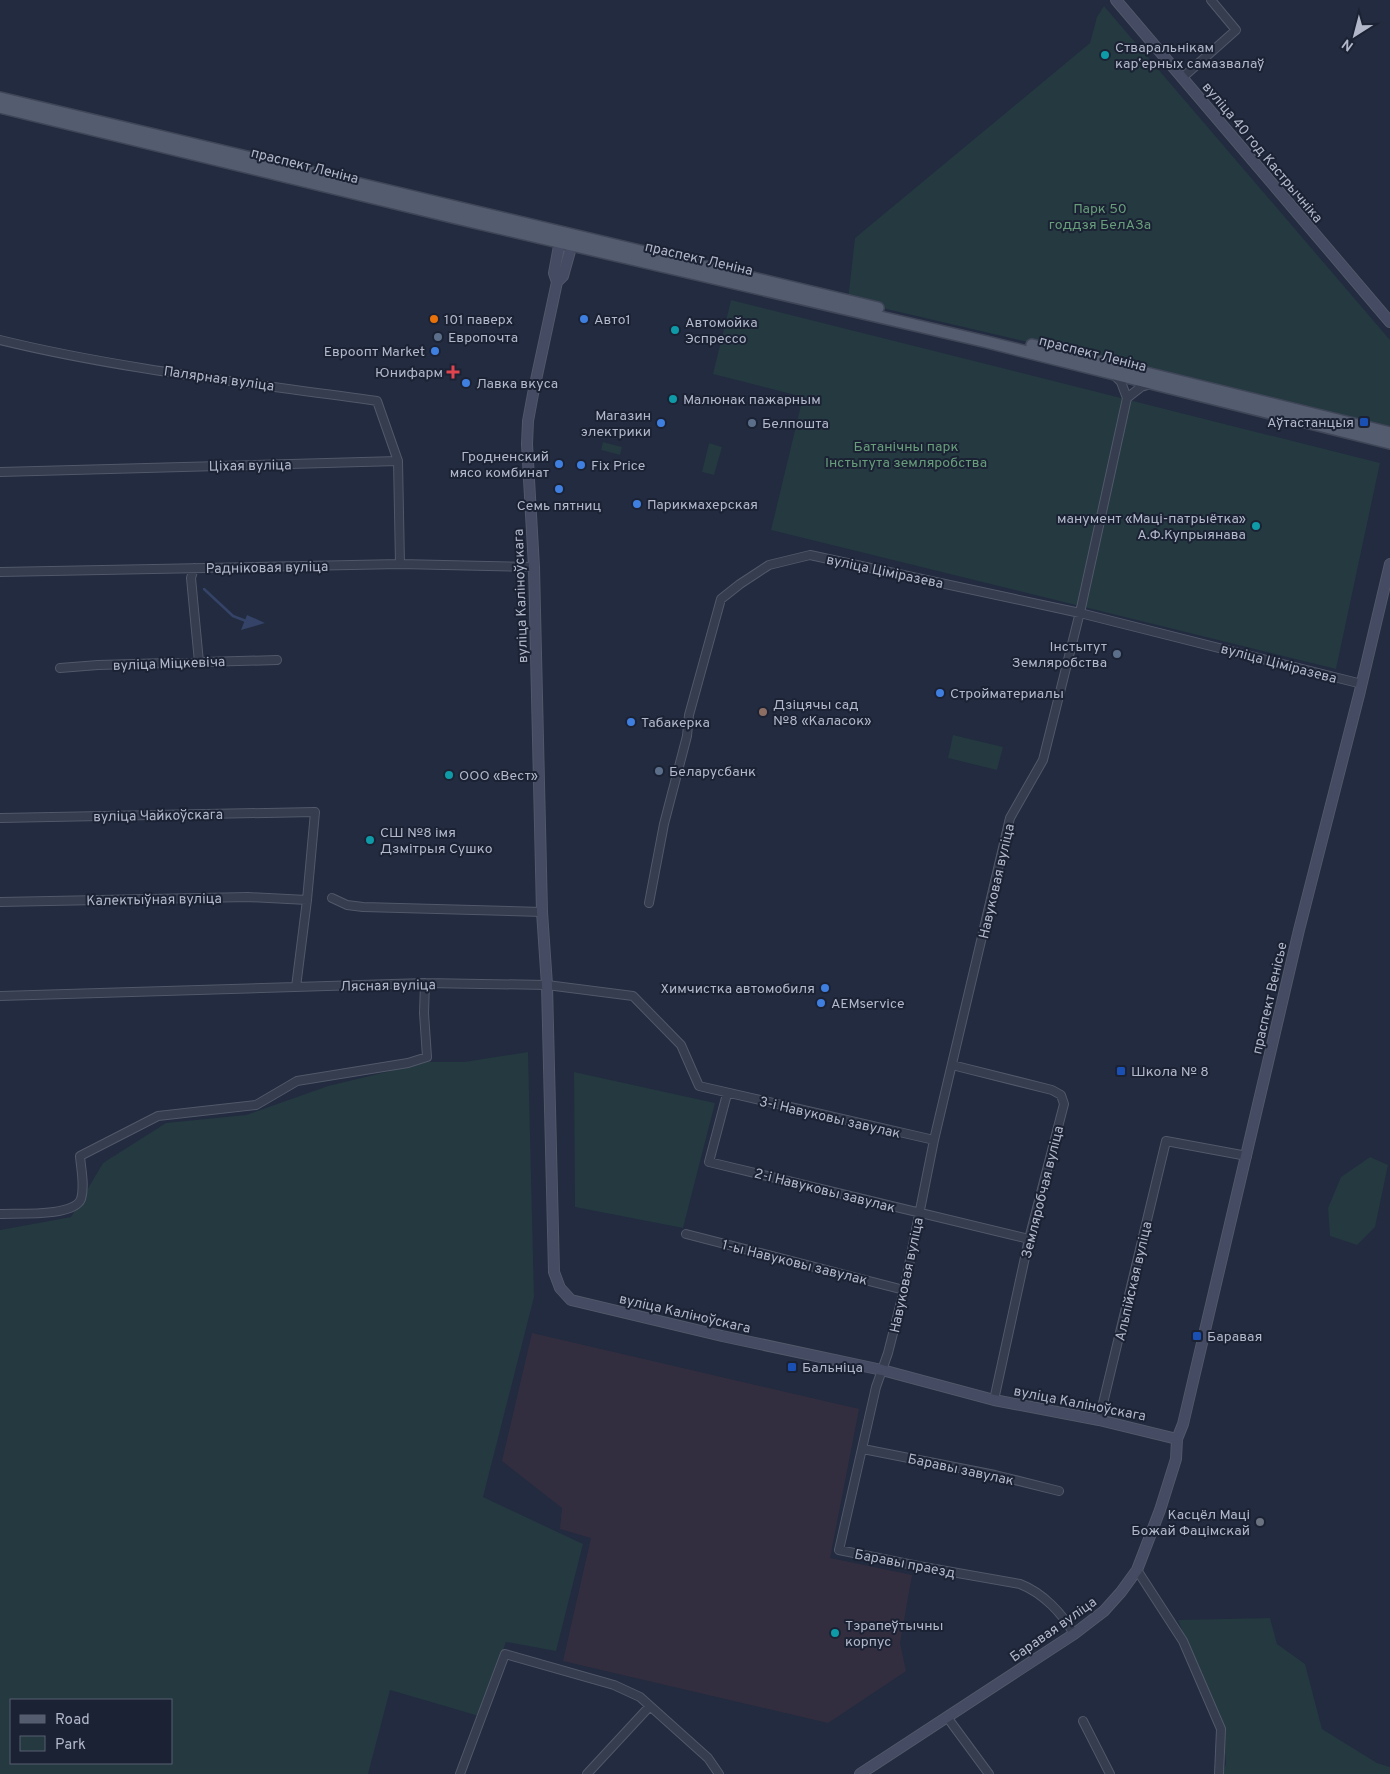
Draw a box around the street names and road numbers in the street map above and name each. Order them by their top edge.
street label: вуліца 40 год Кастрычніка [1198,79,1326,227]
street label: праспект Леніна [249,145,360,188]
street label: праспект Леніна [643,239,754,280]
street label: праспект Леніна [1037,333,1148,376]
street label: Палярная вуліца [162,363,275,396]
street label: Ціхая вуліца [208,457,292,476]
street label: вуліца Каліноўскага [511,529,532,663]
street label: вуліца Ціміразева [825,552,945,593]
street label: Радніковая вуліца [206,559,329,578]
street label: вуліца Ціміразева [1219,641,1338,688]
street label: вуліца Міцкевіча [112,654,226,675]
street label: вуліца Чайкоўскага [93,807,223,826]
street label: Навуковая вуліца [976,822,1019,941]
street label: Калектыўная вуліца [86,891,222,910]
street label: праспект Венісье [1249,940,1292,1056]
street label: Лясная вуліца [340,977,436,996]
street label: 3-і Навуковы завулак [757,1094,902,1143]
street label: Земляробчая вуліца [1019,1124,1068,1261]
street label: 2-і Навуковы завулак [752,1166,897,1217]
street label: Навуковая вуліца [887,1216,928,1335]
street label: Альпійская вуліца [1112,1220,1157,1343]
street label: 1-ы Навуковы завулак [720,1237,869,1290]
street label: вуліца Каліноўскага [617,1291,752,1338]
street label: вуліца Каліноўскага [1012,1383,1147,1426]
street label: Баравы завулак [906,1451,1015,1490]
street label: Баравы праезд [853,1546,957,1583]
street label: Баравая вуліца [1007,1594,1100,1666]

